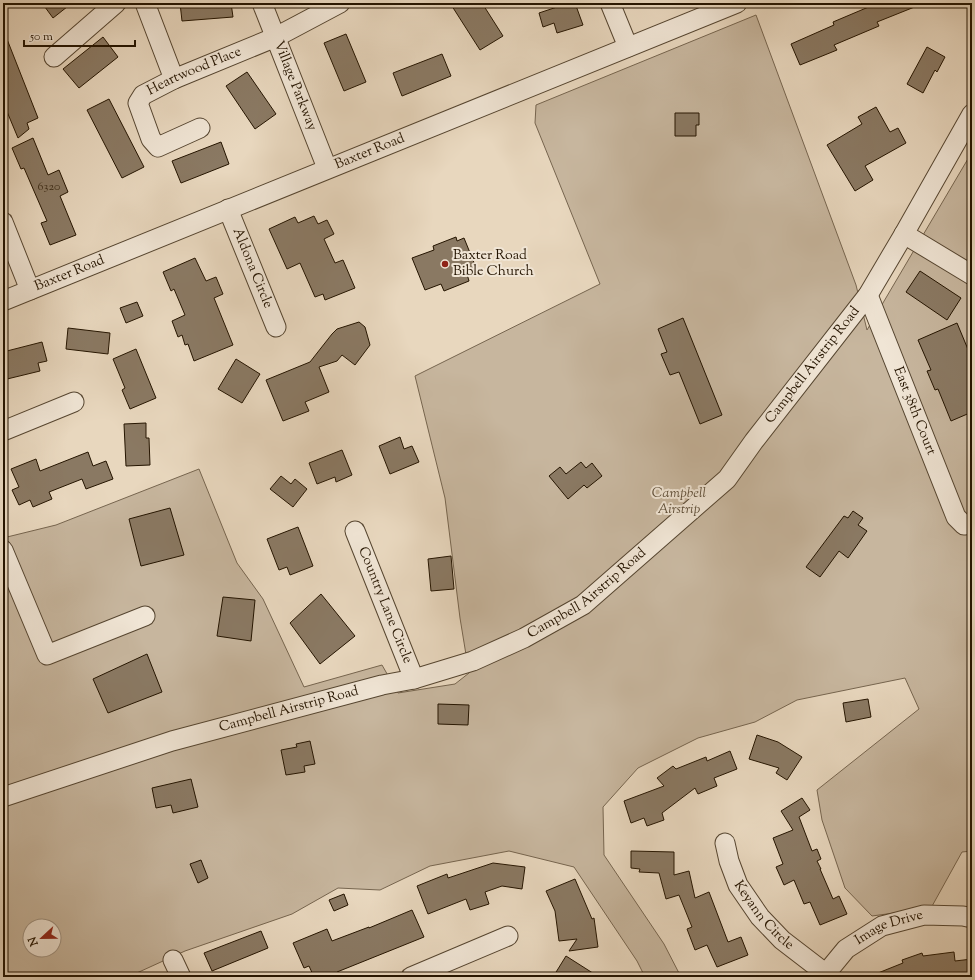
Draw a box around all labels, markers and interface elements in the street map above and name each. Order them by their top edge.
scale bar [24,22,135,48]
text: 50 m [29,28,53,46]
street label: Village Parkway [268,38,321,134]
street label: Heartwood Place [144,42,245,101]
street label: Baxter Road [332,129,408,175]
house number: 6320 [38,178,60,196]
street label: Aldona Circle [227,225,277,311]
place label: Baxter Road Bible Church [453,246,534,282]
street label: Baxter Road [32,251,108,297]
marker: Baxter Road Bible Church [440,259,450,269]
street label: Campbell Airstrip Road [761,303,865,428]
street label: East 38th Court [888,364,941,459]
park label: Campbell Airstrip [652,484,707,520]
street label: Country Lane Circle [352,544,417,667]
street label: Campbell Airstrip Road [524,544,651,644]
street label: Campbell Airstrip Road [217,682,361,738]
street label: Keyann Circle [728,877,798,955]
street label: Image Drive [851,906,925,951]
north arrow [22,918,62,958]
text: N [25,934,43,949]

